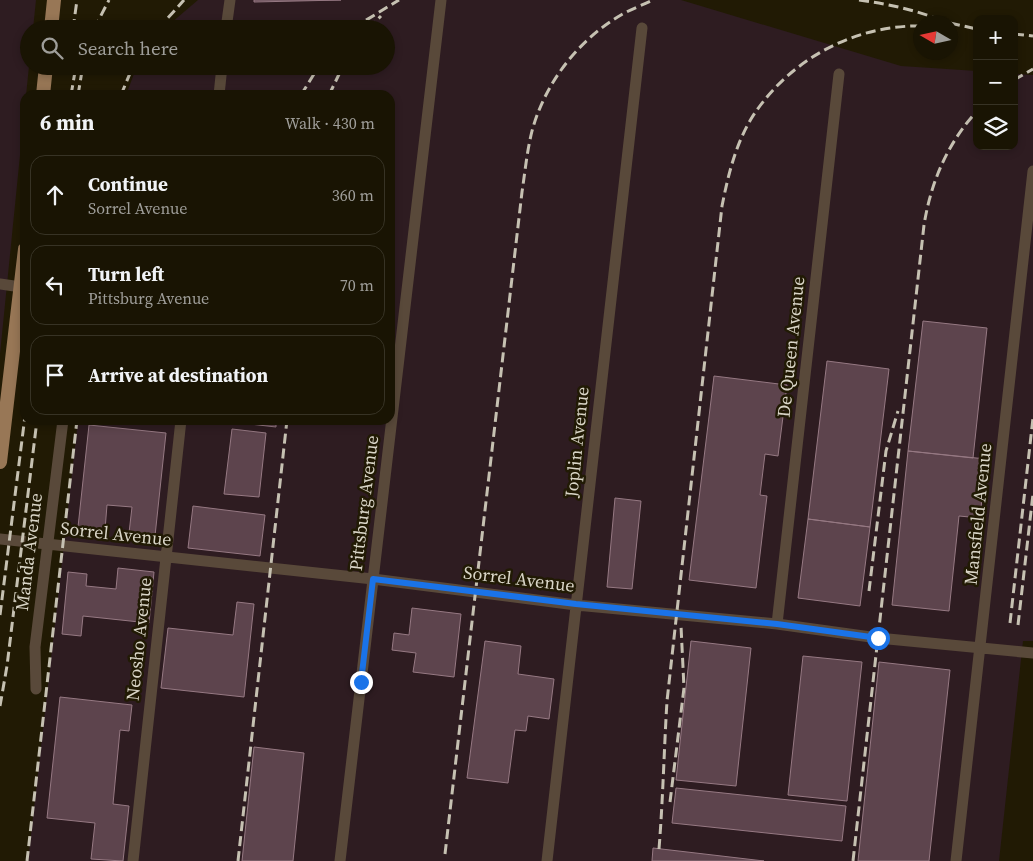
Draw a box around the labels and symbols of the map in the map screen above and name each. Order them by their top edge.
north arrow [913,15,958,60]
street label: De Queen Avenue [771,275,810,419]
street label: Joplin Avenue [558,385,595,500]
street label: Pittsburg Avenue [343,434,384,572]
street label: Mansfield Avenue [958,442,997,586]
street label: Manda Avenue [9,492,48,612]
street label: Sorrel Avenue [59,515,173,552]
street label: Sorrel Avenue [462,559,576,598]
street label: Neosho Avenue [120,576,157,702]
route start [867,627,890,650]
route end [350,671,373,694]

